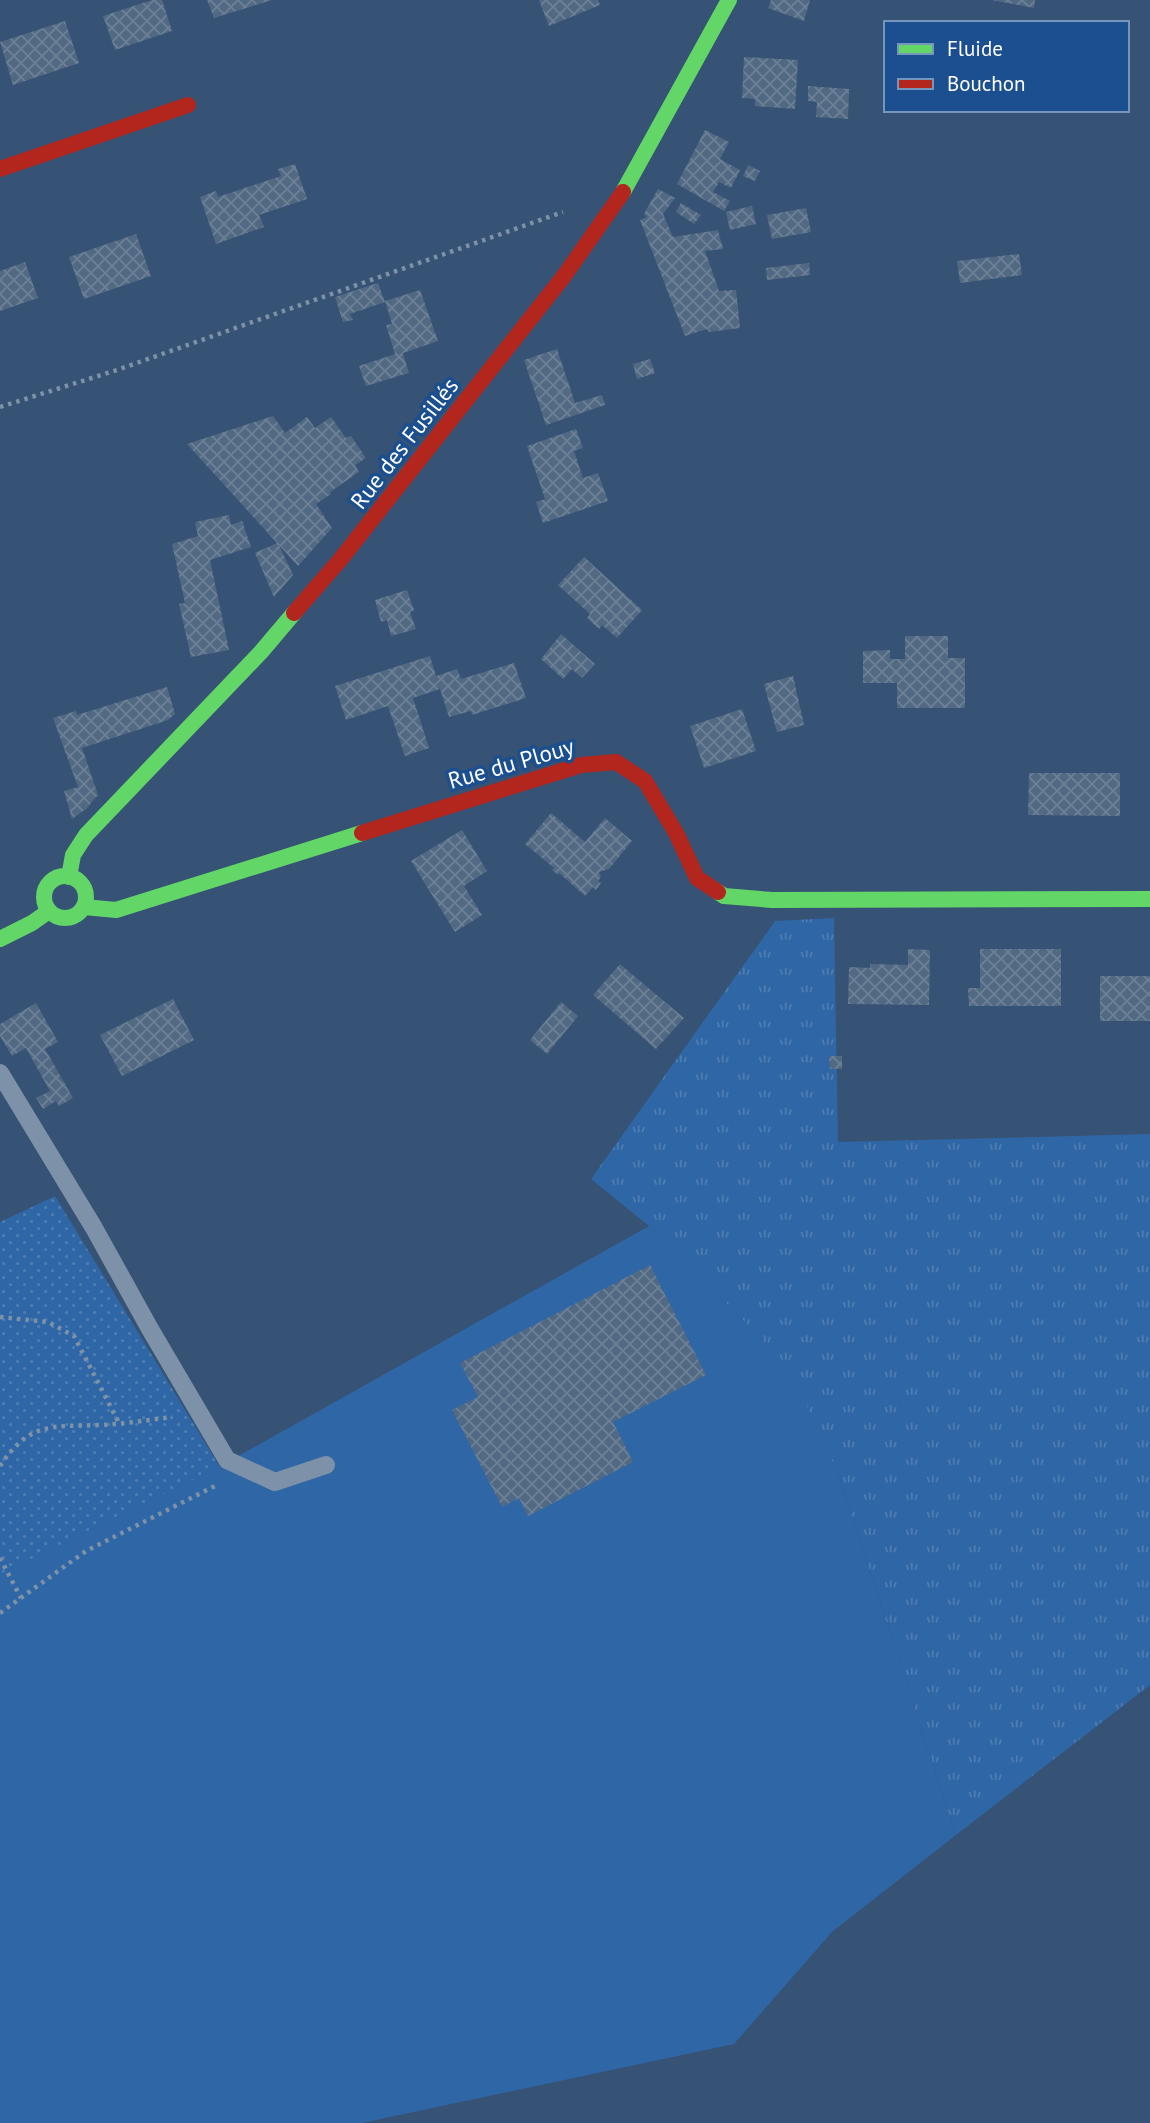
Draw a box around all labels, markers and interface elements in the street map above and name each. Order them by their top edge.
legend [884,21,1129,112]
text: Fluide [947,35,1003,62]
text: Bouchon [947,70,1026,97]
street label: Rue des Fusillés [344,372,464,514]
street label: Rue du Plouy [445,731,578,795]

